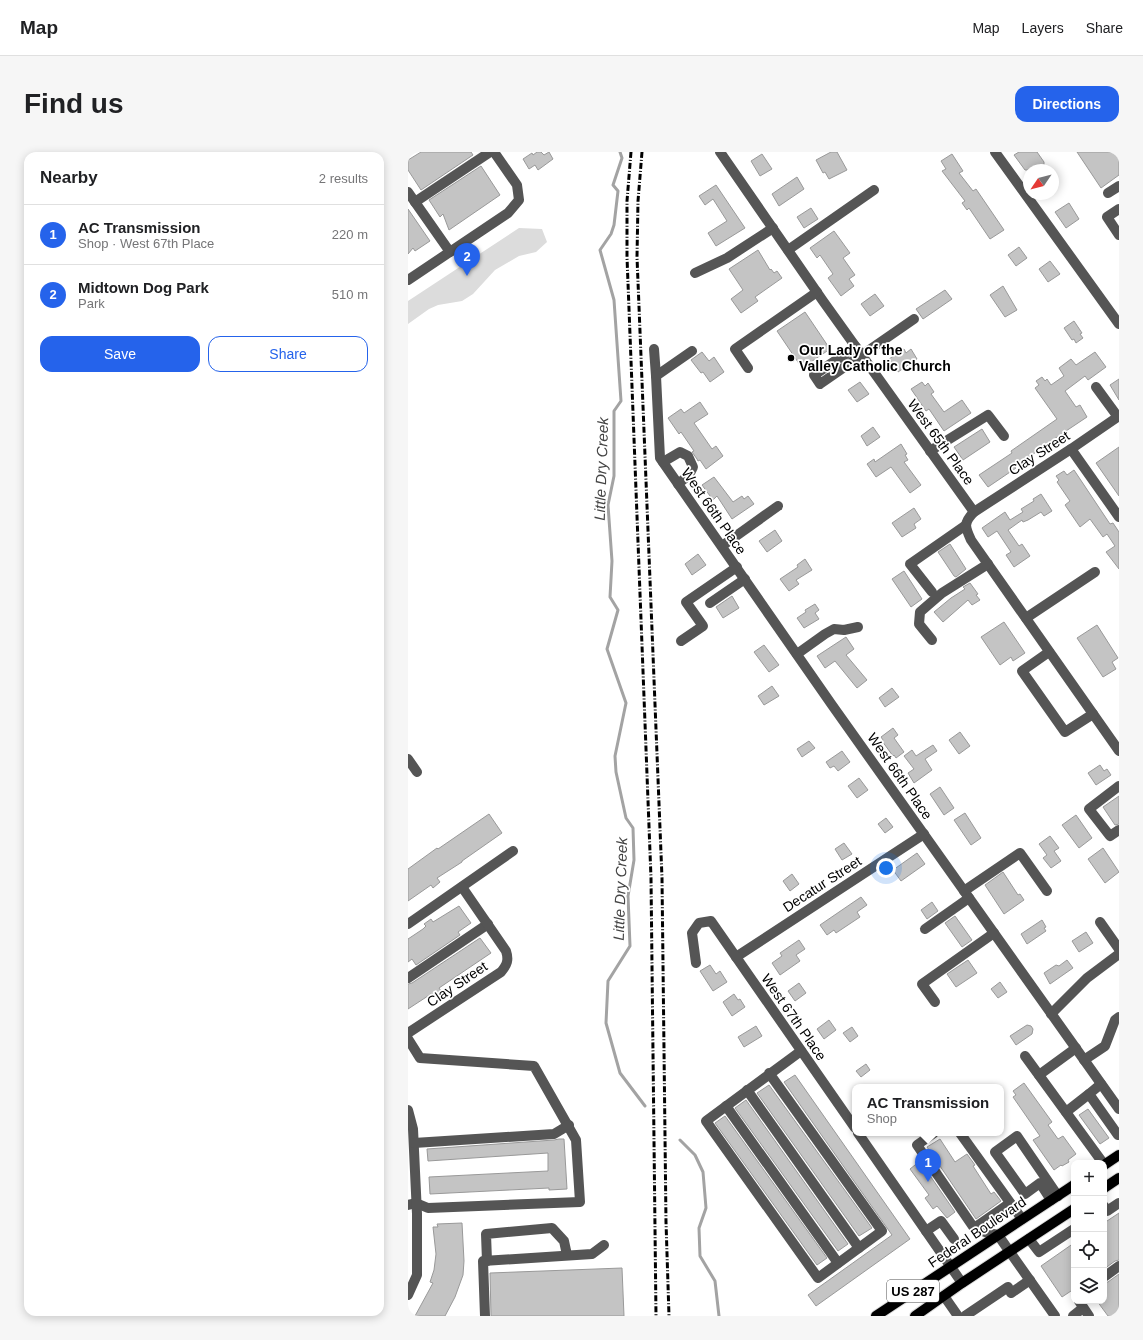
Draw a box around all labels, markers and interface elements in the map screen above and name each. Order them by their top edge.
text: Map [20,17,58,38]
text: Map [972,20,1000,36]
text: Layers [1022,20,1064,36]
text: Share [1086,20,1123,36]
button: Directions [1015,86,1119,122]
text: Find us [24,88,124,119]
north arrow [1023,164,1059,200]
text: Nearby [40,168,98,187]
text: 2 results [319,171,368,186]
text: AC Transmission [78,219,201,236]
text: 1 [49,227,57,242]
text: 220 m [332,227,368,242]
text: Shop · West 67th Place [78,236,214,251]
pin: 2 [454,243,480,276]
text: Midtown Dog Park [78,279,209,296]
text: 2 [49,287,57,302]
text: 510 m [332,287,368,302]
text: Park [78,296,105,311]
button: Save [40,336,200,372]
button: Share [208,336,368,372]
place label: Our Lady of the Valley Catholic Church [799,342,951,374]
marker: Our Lady of the Valley Catholic Church [786,353,796,363]
street label: West 65th Place [905,396,977,488]
water label: Little Dry Creek [591,416,611,521]
street label: Clay Street [1006,427,1072,479]
street label: West 66th Place [678,465,750,557]
street label: West 66th Place [864,730,936,822]
water label: Little Dry Creek [610,836,630,941]
street label: Decatur Street [780,853,864,915]
your location [876,858,896,878]
street label: Clay Street [424,958,490,1010]
street label: West 67th Place [758,971,830,1063]
popup [852,1084,1004,1136]
text: AC Transmission [867,1094,989,1111]
text: Shop [867,1111,897,1126]
pin: 1 [915,1149,941,1182]
map controls [1071,1160,1107,1304]
button: + [1071,1160,1107,1196]
street label: Federal Boulevard [925,1193,1029,1271]
button: − [1071,1196,1107,1232]
button: locate [1071,1232,1107,1268]
button: layers [1071,1268,1107,1304]
road number: US 287 [887,1280,939,1302]

